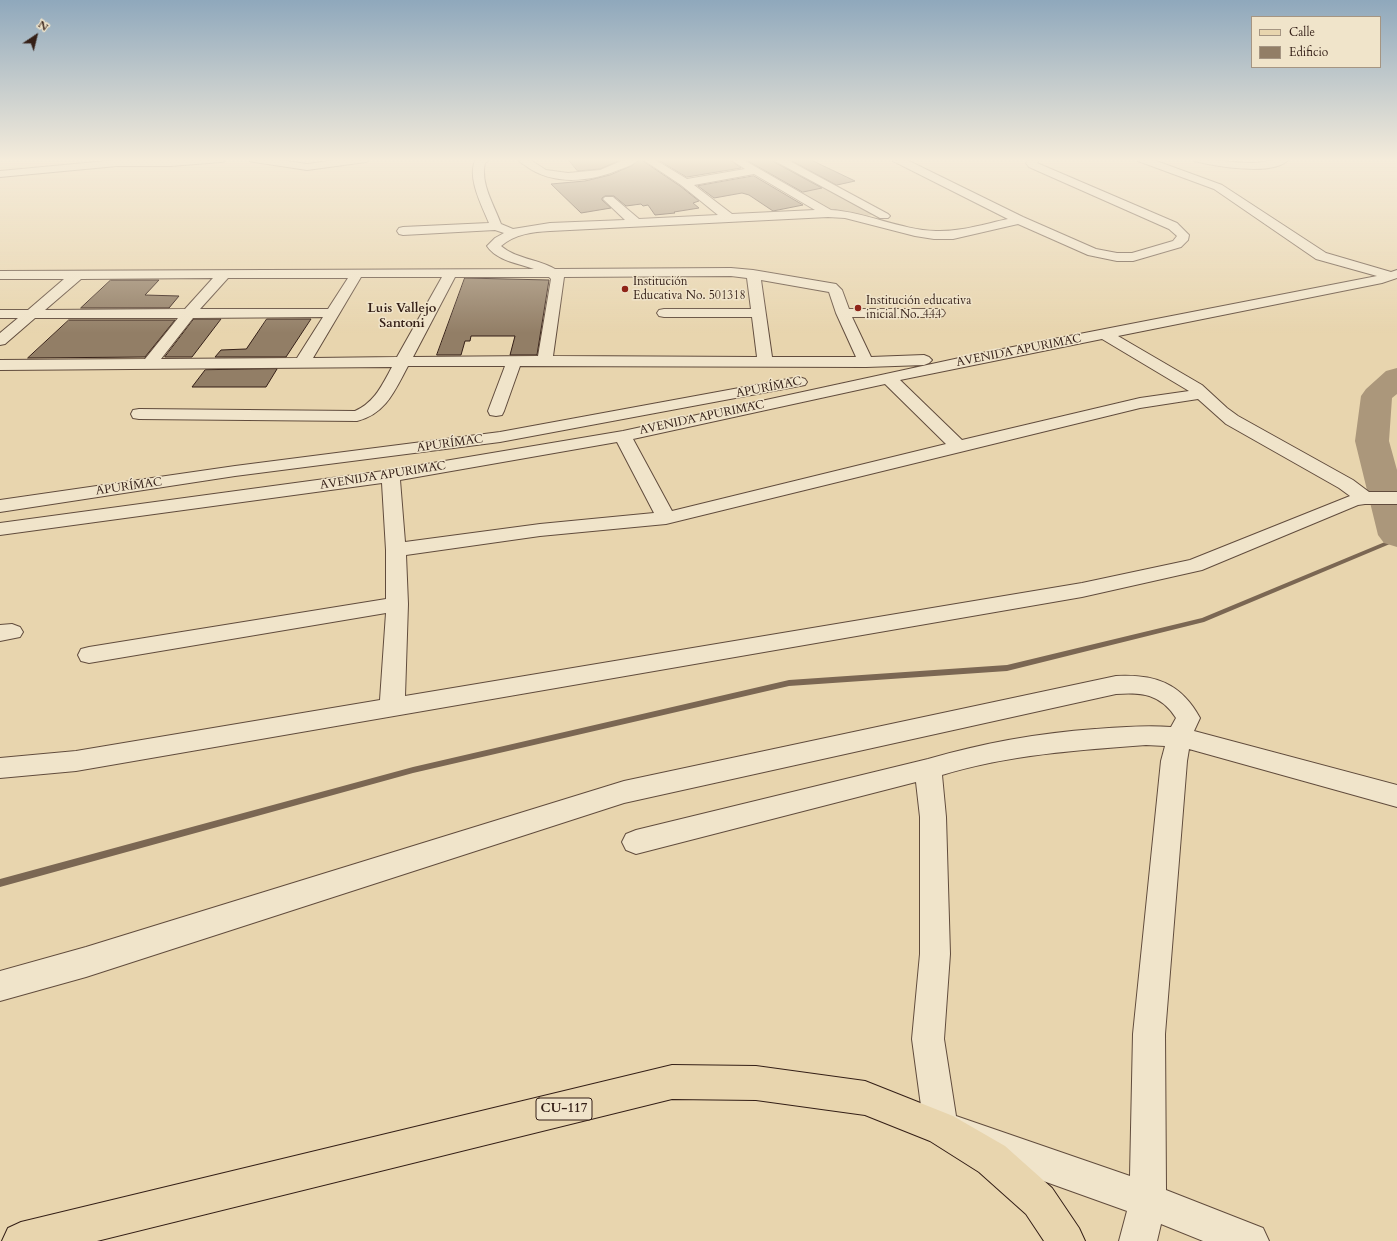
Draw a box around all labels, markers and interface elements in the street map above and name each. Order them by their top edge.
north arrow [16,16,56,56]
legend [1251,16,1381,68]
text: N [35,17,51,35]
text: Calle [1289,24,1315,40]
text: Edificio [1289,44,1328,60]
place label: Institución Educativa No. 501318 [633,275,746,303]
marker: Institución Educativa No. 501318 [620,284,630,294]
place label: Institución educativa inicial No. 444 [866,294,971,322]
district label: Luis Vallejo Santoni [368,301,436,332]
marker: Institución educativa inicial No. 444 [853,303,863,313]
street label: AVENIDA APURIMAC [955,332,1083,370]
street label: APURÍMAC [735,375,803,401]
street label: AVENIDA APURIMAC [638,398,766,438]
street label: APURÍMAC [416,432,484,456]
street label: AVENIDA APURIMAC [319,459,447,493]
street label: APURÍMAC [95,475,163,499]
road number: CU-117 [536,1098,592,1120]

